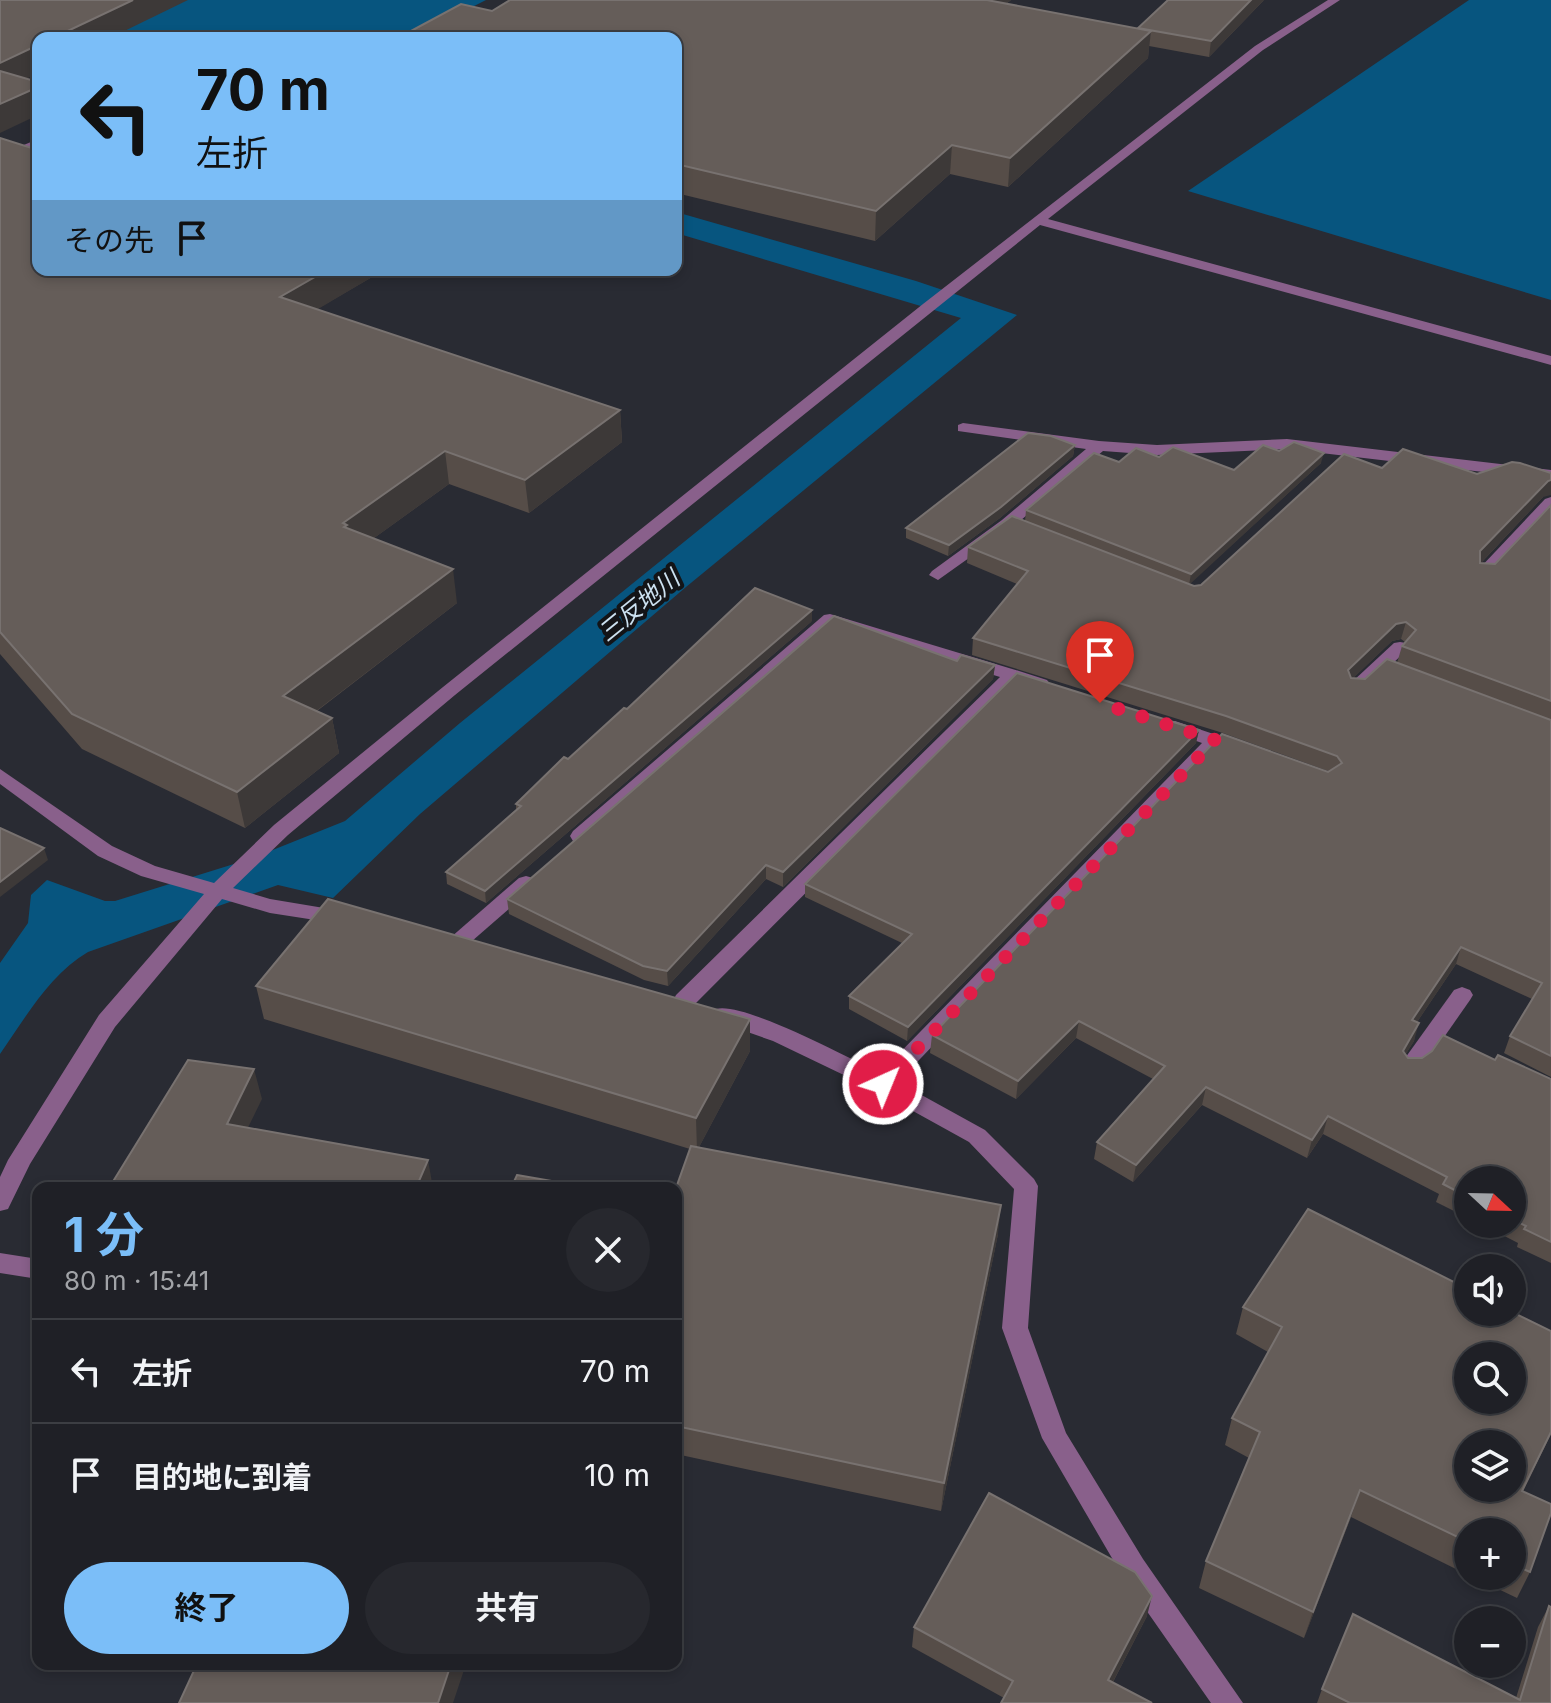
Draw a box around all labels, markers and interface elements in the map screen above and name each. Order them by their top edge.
text: 70 m [196,56,330,124]
icon: left [64,64,168,168]
text: 左折 [196,131,268,175]
icon: arrive [170,216,214,260]
text: その先 [64,222,154,258]
water label: 三反地川 [592,562,687,647]
pin [1066,621,1134,703]
icon: arrive [1078,633,1122,677]
position arrow [841,1042,925,1126]
north arrow [1454,1166,1526,1238]
map controls [1454,1166,1526,1678]
text: 1 分 [64,1205,144,1264]
button: close [566,1208,650,1292]
button: sound [1454,1254,1526,1326]
text: 80 m · 15:41 [64,1265,209,1296]
button: search [1454,1342,1526,1414]
icon: left [64,1349,108,1393]
text: 70 m [580,1353,650,1389]
text: 左折 [132,1355,192,1391]
button: layers [1454,1430,1526,1502]
icon: arrive [64,1453,108,1497]
text: 10 m [584,1457,650,1493]
text: 目的地に到着 [132,1459,312,1495]
button: + [1454,1518,1526,1590]
button: 終了 [64,1562,349,1654]
button: 共有 [365,1562,650,1654]
button: − [1454,1606,1526,1678]

